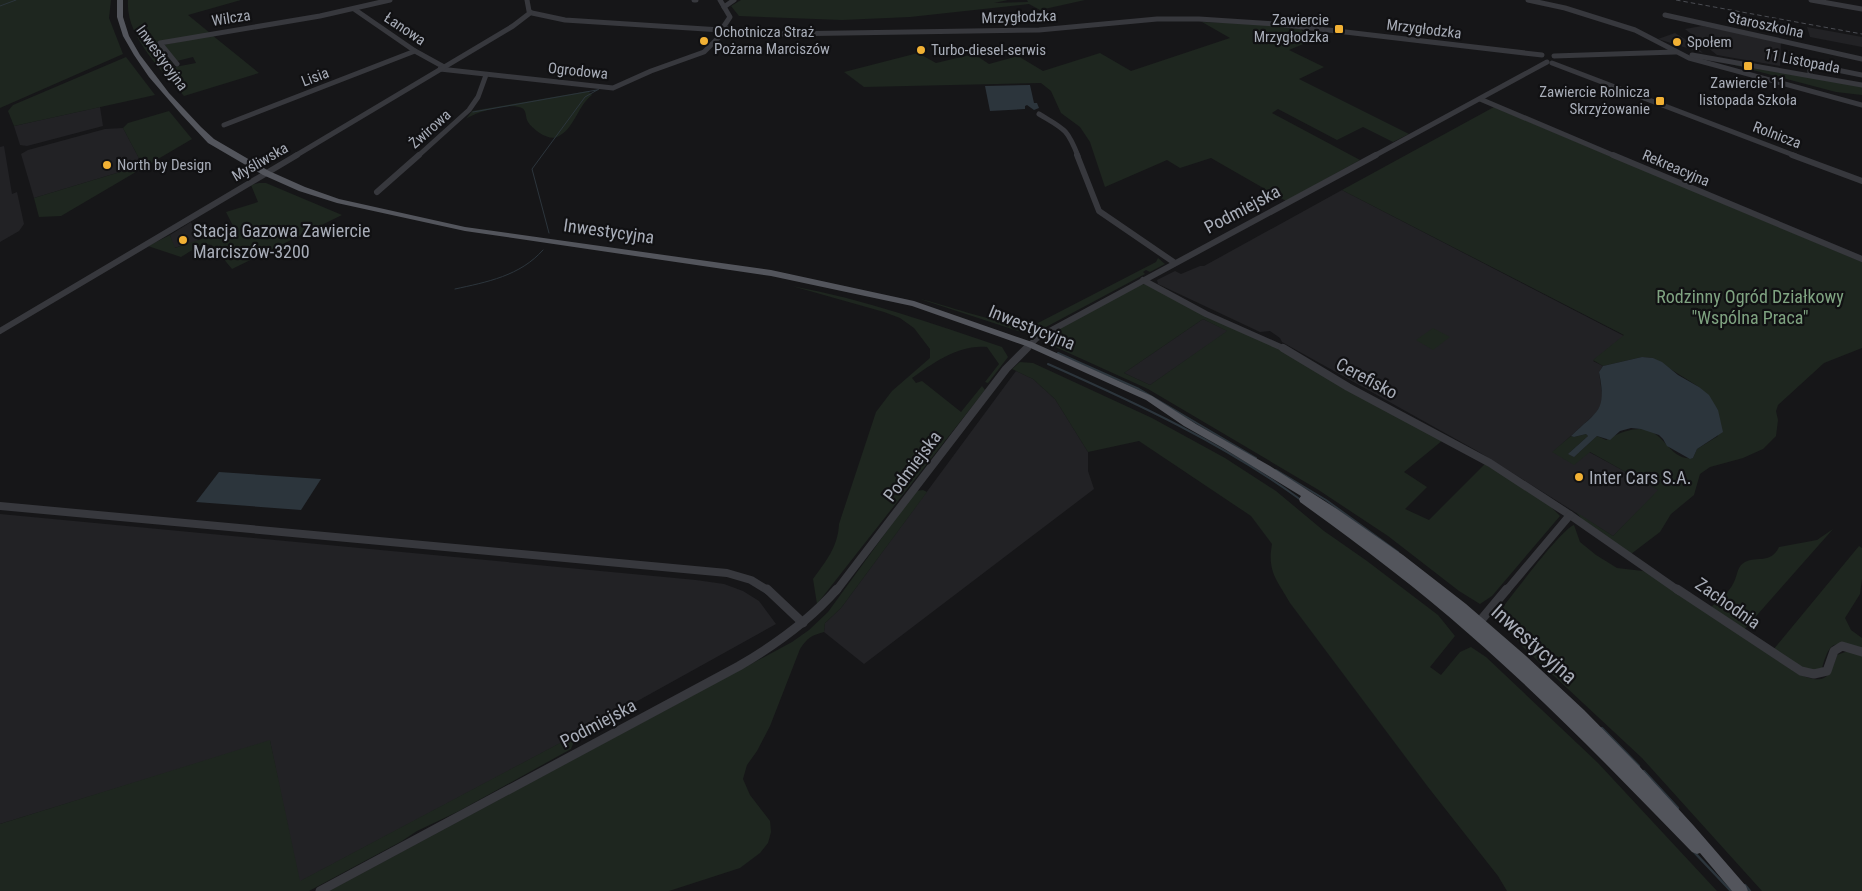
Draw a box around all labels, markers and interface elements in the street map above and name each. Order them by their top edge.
street label: Wilcza [210,6,252,30]
street label: Mrzygłodzka [981,7,1057,27]
street label: Staroszkolna [1726,8,1806,42]
street label: Łanowa [381,9,429,49]
place label: Zawiercie Mrzygłodzka [1254,11,1329,46]
street label: Mrzygłodzka [1386,15,1462,43]
street label: Inwestycyjna [132,22,192,94]
place label: Ochotnicza Straż Pożarna Marciszów [714,23,830,58]
marker: Zawiercie Mrzygłodzka [1333,23,1345,35]
place label: Społem [1687,33,1732,51]
marker: Ochotnicza Straż Pożarna Marciszów [698,35,710,47]
marker: Społem [1671,36,1683,48]
place label: Turbo-diesel-serwis [931,41,1046,59]
marker: Turbo-diesel-serwis [915,44,927,56]
street label: 11 Listopada [1763,45,1841,77]
street label: Ogrodowa [547,59,609,83]
marker: Zawiercie 11 listopada Szkoła [1742,60,1754,72]
street label: Lisia [299,64,331,90]
place label: Zawiercie 11 listopada Szkoła [1699,74,1797,109]
place label: Zawiercie Rolnicza Skrzyżowanie [1539,83,1650,118]
marker: Zawiercie Rolnicza Skrzyżowanie [1654,95,1666,107]
street label: Żwirowa [405,106,455,152]
street label: Rolnicza [1750,118,1804,152]
street label: Myśliwska [229,139,291,185]
street label: Rekreacyjna [1640,146,1712,190]
place label: North by Design [117,156,211,174]
marker: North by Design [101,159,113,171]
street label: Podmiejska [1200,180,1284,238]
street label: Inwestycyjna [562,214,656,248]
place label: Stacja Gazowa Zawiercie Marciszów-3200 [193,220,370,262]
marker: Stacja Gazowa Zawiercie Marciszów-3200 [177,234,189,246]
park label: Rodzinny Ogród Działkowy "Wspólna Praca" [1656,286,1844,328]
street label: Inwestycyjna [986,300,1078,354]
street label: Cerefisko [1333,353,1401,403]
street label: Podmiejska [879,427,945,505]
place label: Inter Cars S.A. [1589,467,1691,488]
marker: Inter Cars S.A. [1573,471,1585,483]
street label: Zachodnia [1691,573,1765,633]
street label: Inwestycyjna [1486,599,1582,689]
street label: Podmiejska [556,694,640,752]

